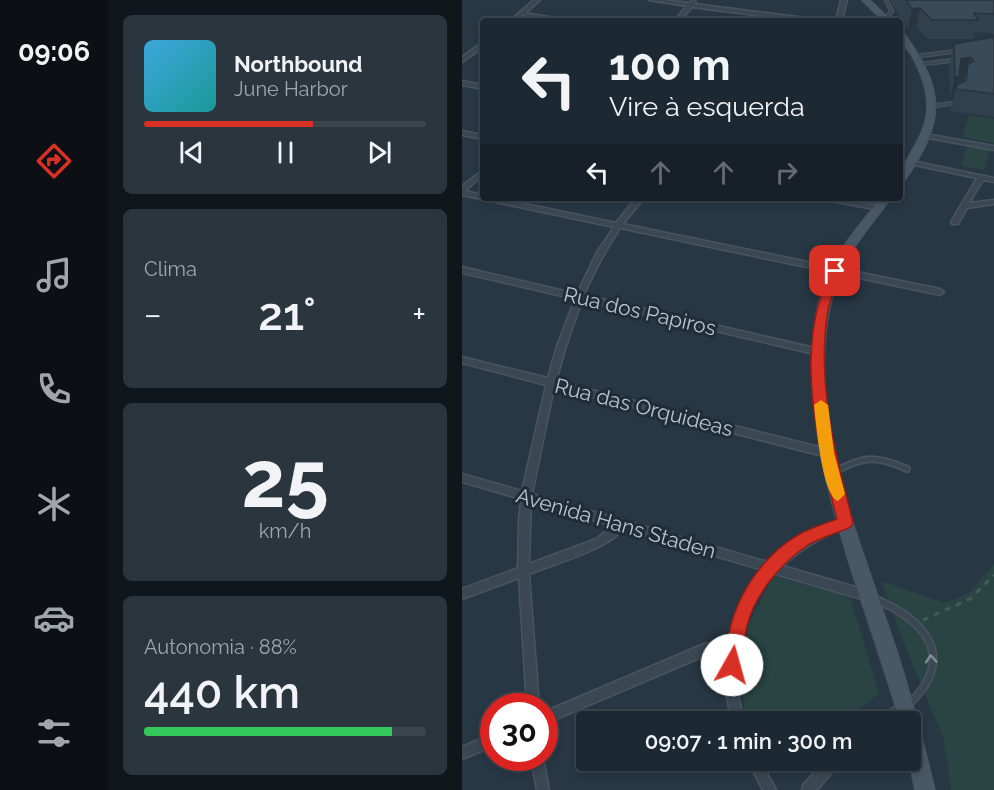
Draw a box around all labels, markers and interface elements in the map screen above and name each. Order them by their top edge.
text: 09:06 [18,36,90,67]
text: 100 m [609,41,731,90]
icon: left [510,42,588,120]
text: Northbound [234,51,363,77]
text: June Harbor [234,77,348,101]
text: Vire à esquerda [609,91,805,122]
icon: previous [175,136,208,169]
icon: pause [269,136,302,169]
icon: next [363,136,396,169]
icon: directions [33,140,75,182]
icon: left [581,156,614,189]
icon: ahead [644,156,677,189]
icon: ahead [707,156,740,189]
icon: right [770,156,803,189]
pin [809,245,860,296]
icon: music [33,254,75,296]
icon: arrive [818,254,851,287]
text: Clima [144,257,197,281]
street label: Rua dos Papiros [561,281,719,341]
text: 21° [258,288,316,341]
text: − [144,295,162,334]
text: + [412,295,426,334]
icon: phone [33,368,75,410]
street label: Rua das Orquideas [552,373,736,441]
text: 25 [241,434,329,525]
icon: climate [33,483,75,525]
street label: Avenida Hans Staden [513,483,719,563]
text: km/h [259,519,311,543]
icon: car [33,597,75,639]
position arrow [700,633,764,697]
text: Autonomia · 88% [144,635,297,659]
one-way arrow [925,655,938,664]
text: 440 km [144,666,300,719]
speed limit sign: 30 [480,693,558,771]
icon: filters [33,712,75,754]
text: 09:07 · 1 min · 300 m [645,728,852,754]

